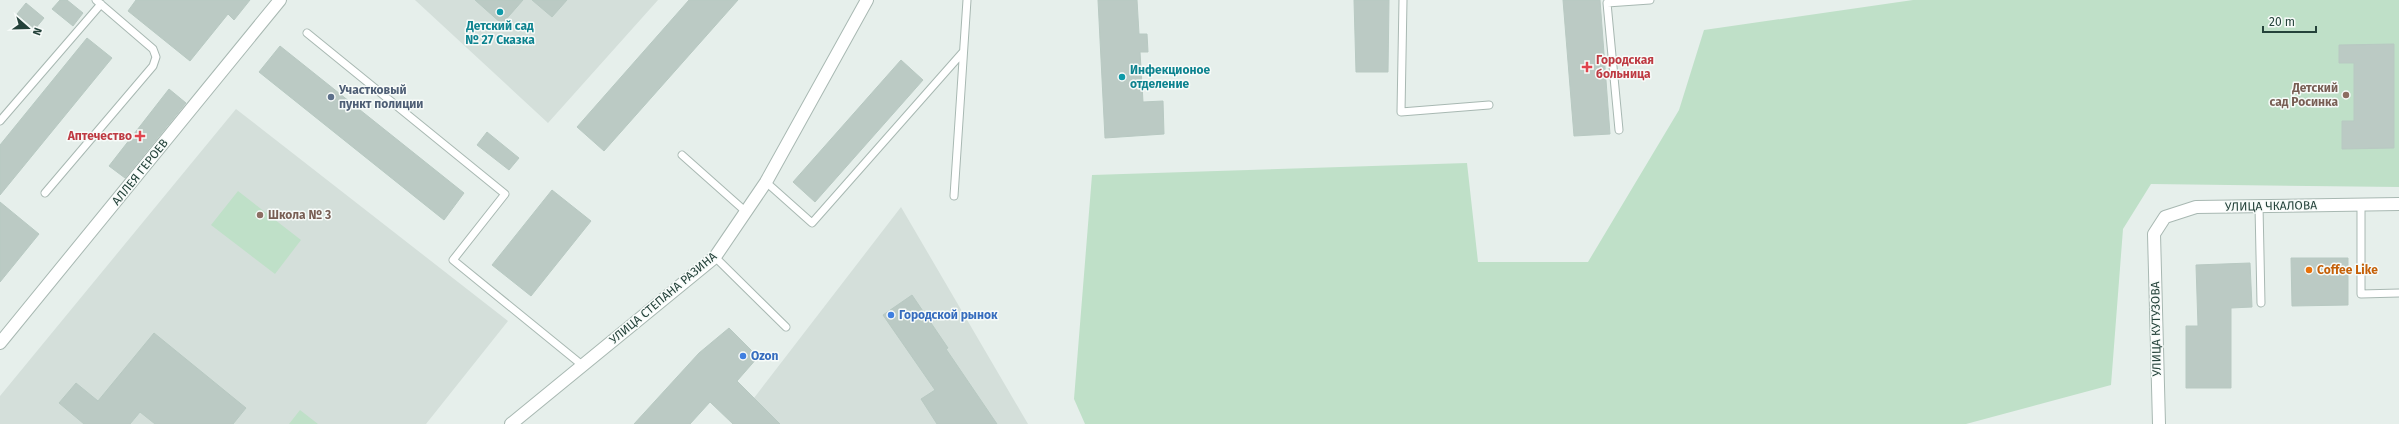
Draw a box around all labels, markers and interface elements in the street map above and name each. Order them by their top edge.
marker: Детский сад № 27 Сказка [495,7,505,17]
north arrow [8,8,48,48]
scale bar [2263,8,2316,34]
text: 20 m [2269,15,2295,29]
place label: Детский сад № 27 Сказка [465,19,535,47]
text: N [30,26,44,37]
place label: Городская больница [1596,53,1654,81]
marker: Городская больница [1581,61,1593,73]
place label: Инфекционое отделение [1130,63,1211,91]
marker: Инфекционое отделение [1117,72,1127,82]
place label: Детский сад Росинка [2270,81,2338,109]
place label: Участковый пункт полиции [338,83,423,111]
marker: Детский сад Росинка [2341,90,2351,100]
marker: Участковый пункт полиции [326,92,336,102]
place label: Аптечество [67,129,132,143]
marker: Аптечество [135,131,145,141]
street label: АЛЛЕЯ ГЕРОЕВ [109,136,171,208]
street label: УЛИЦА ЧКАЛОВА [2225,198,2317,214]
place label: Школа № 3 [268,208,331,222]
marker: Школа № 3 [255,210,265,220]
street label: УЛИЦА СТЕПАНА РАЗИНА [607,249,719,347]
place label: Coffee Like [2317,263,2378,277]
marker: Coffee Like [2304,265,2314,275]
street label: УЛИЦА КУТУЗОВА [2148,281,2164,377]
place label: Городской рынок [899,308,998,322]
marker: Городской рынок [886,310,896,320]
place label: Ozon [751,349,779,363]
marker: Ozon [738,351,748,361]

